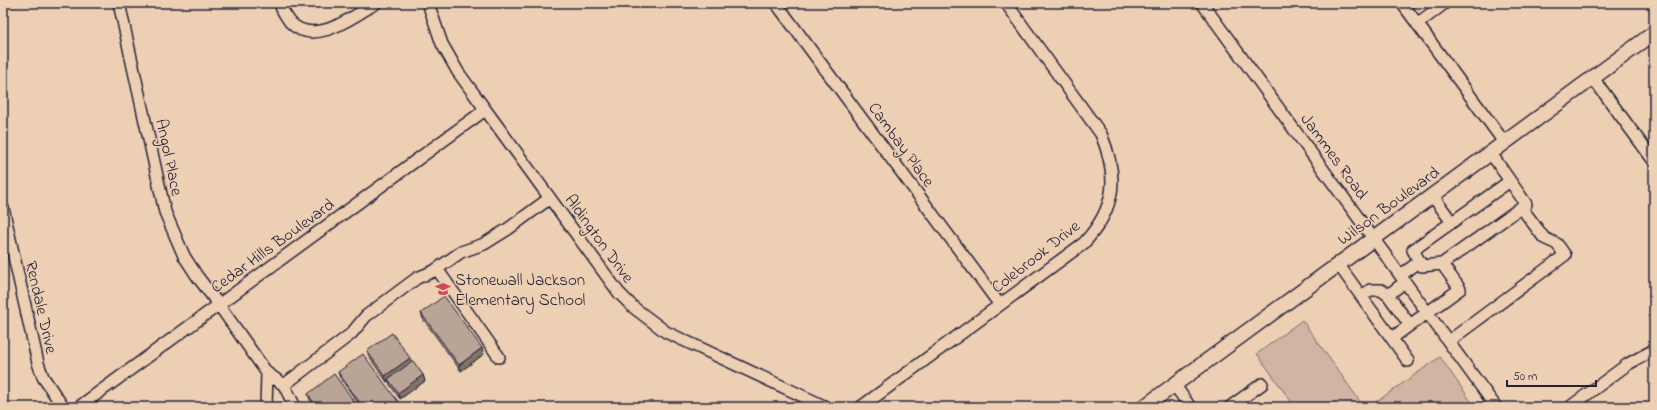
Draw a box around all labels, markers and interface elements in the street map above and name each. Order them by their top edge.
street label: Cambay Place [861,97,940,193]
street label: Jammes Road [1294,109,1374,206]
street label: Angol Place [146,117,189,199]
street label: Wilson Boulevard [1333,160,1446,252]
street label: Aldington Drive [556,189,640,290]
street label: Cedar Hills Boulevard [206,192,340,300]
street label: Colebrook Drive [986,214,1086,300]
street label: Rendale Drive [18,259,63,356]
place label: Stonewall Jackson Elementary School [455,268,586,314]
school or university icon: Stonewall Jackson Elementary School [434,280,452,298]
scale bar [1507,362,1596,388]
text: 50 m [1513,368,1537,386]

